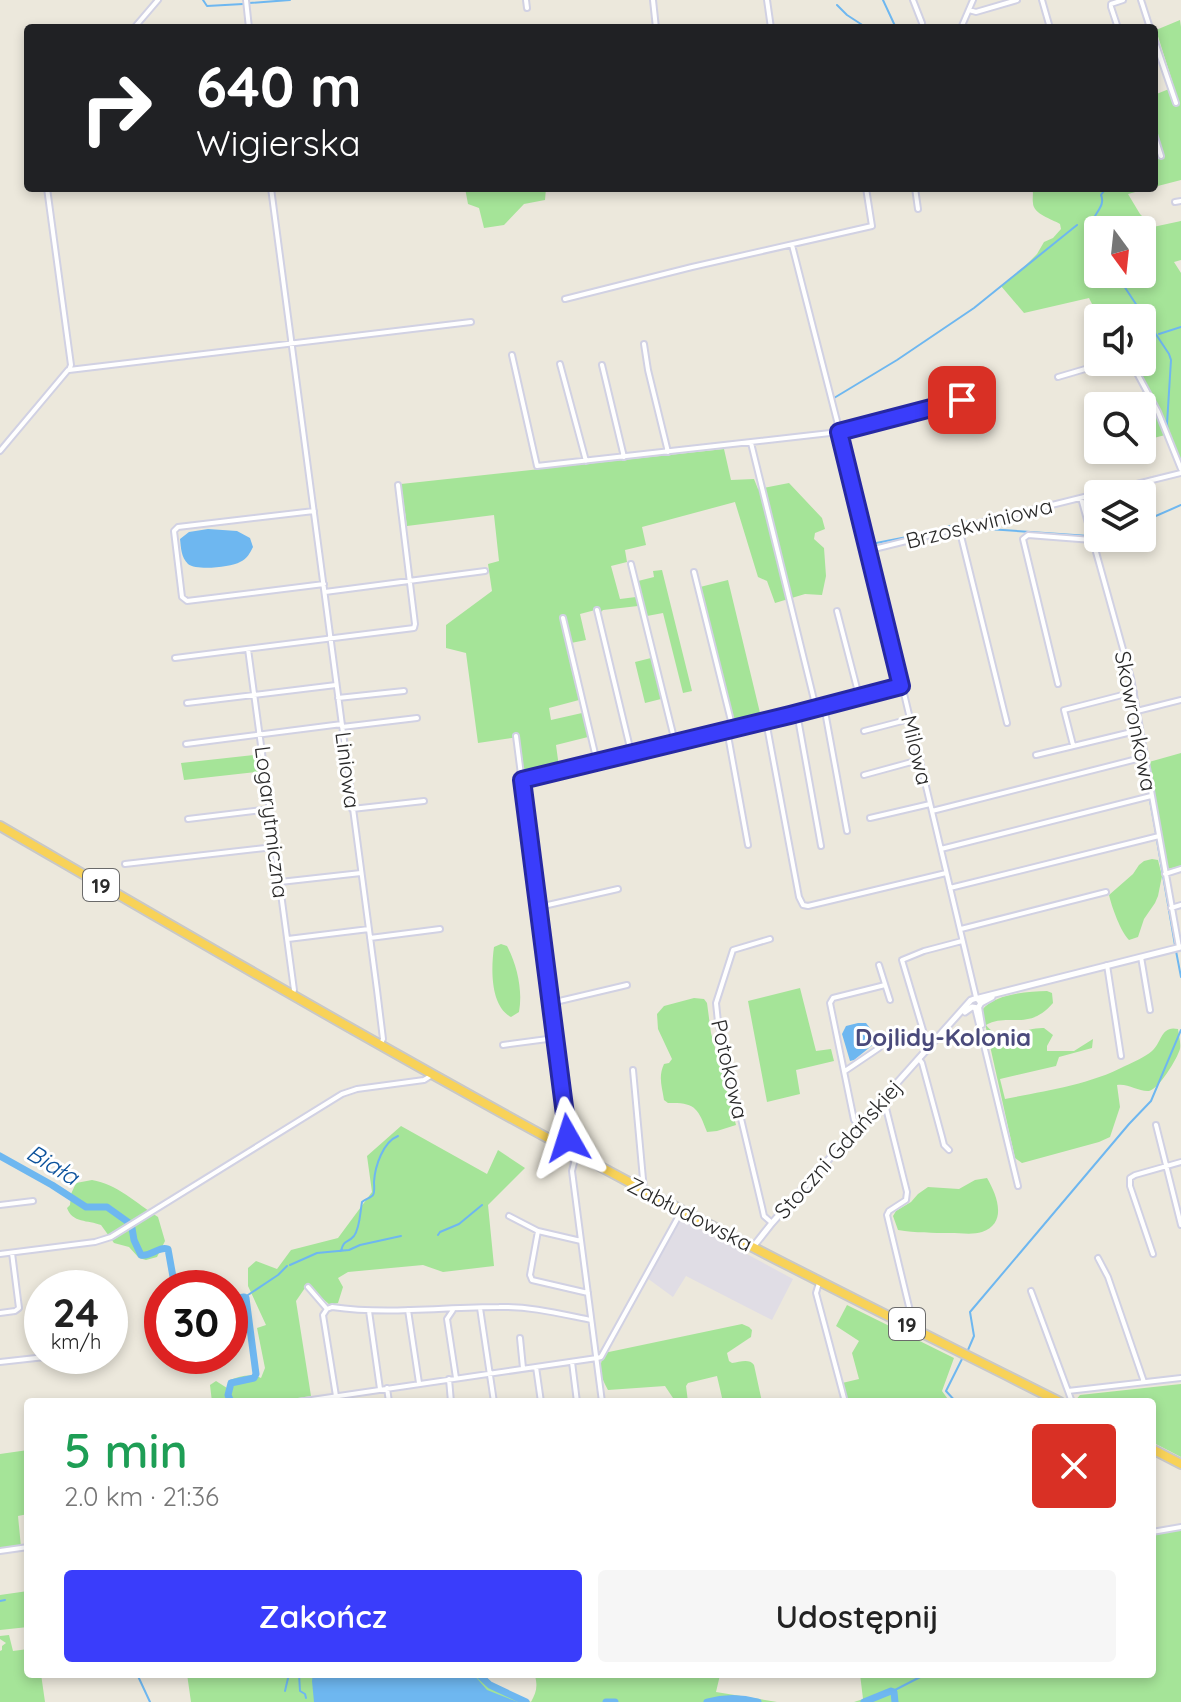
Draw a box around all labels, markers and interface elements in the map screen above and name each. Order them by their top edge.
text: 640 m [196,51,362,121]
icon: right [64,56,168,160]
text: Wigierska [196,120,361,165]
north arrow [1084,216,1156,288]
map controls [1084,216,1156,552]
button: sound [1084,304,1156,376]
pin [928,366,996,434]
icon: arrive [940,378,984,422]
button: search [1084,392,1156,464]
button: layers [1084,480,1156,552]
street label: Brzoskwiniowa [903,491,1055,555]
street label: Skowronkowa [1109,649,1163,793]
street label: Milowa [895,712,939,788]
street label: Liniowa [329,730,367,810]
street label: Logarytmiczna [249,744,295,900]
road number: 19 [83,869,119,901]
street label: Potokowa [705,1016,755,1122]
district label: Dojlidy-Kolonia [855,1022,1031,1052]
street label: Stoczni Gdańskiej [768,1073,908,1225]
position arrow [526,1096,610,1180]
water label: Biała [22,1137,86,1192]
street label: Zabłudowska [623,1170,757,1258]
speed limit sign: 30 [144,1270,248,1374]
text: 24 [53,1287,99,1337]
road number: 19 [889,1308,925,1340]
text: km/h [51,1329,101,1354]
text: 5 min [64,1420,188,1480]
button: close [1032,1424,1116,1508]
text: 2.0 km · 21:36 [64,1480,219,1513]
button: Zakończ [64,1570,582,1662]
button: Udostępnij [598,1570,1116,1662]

